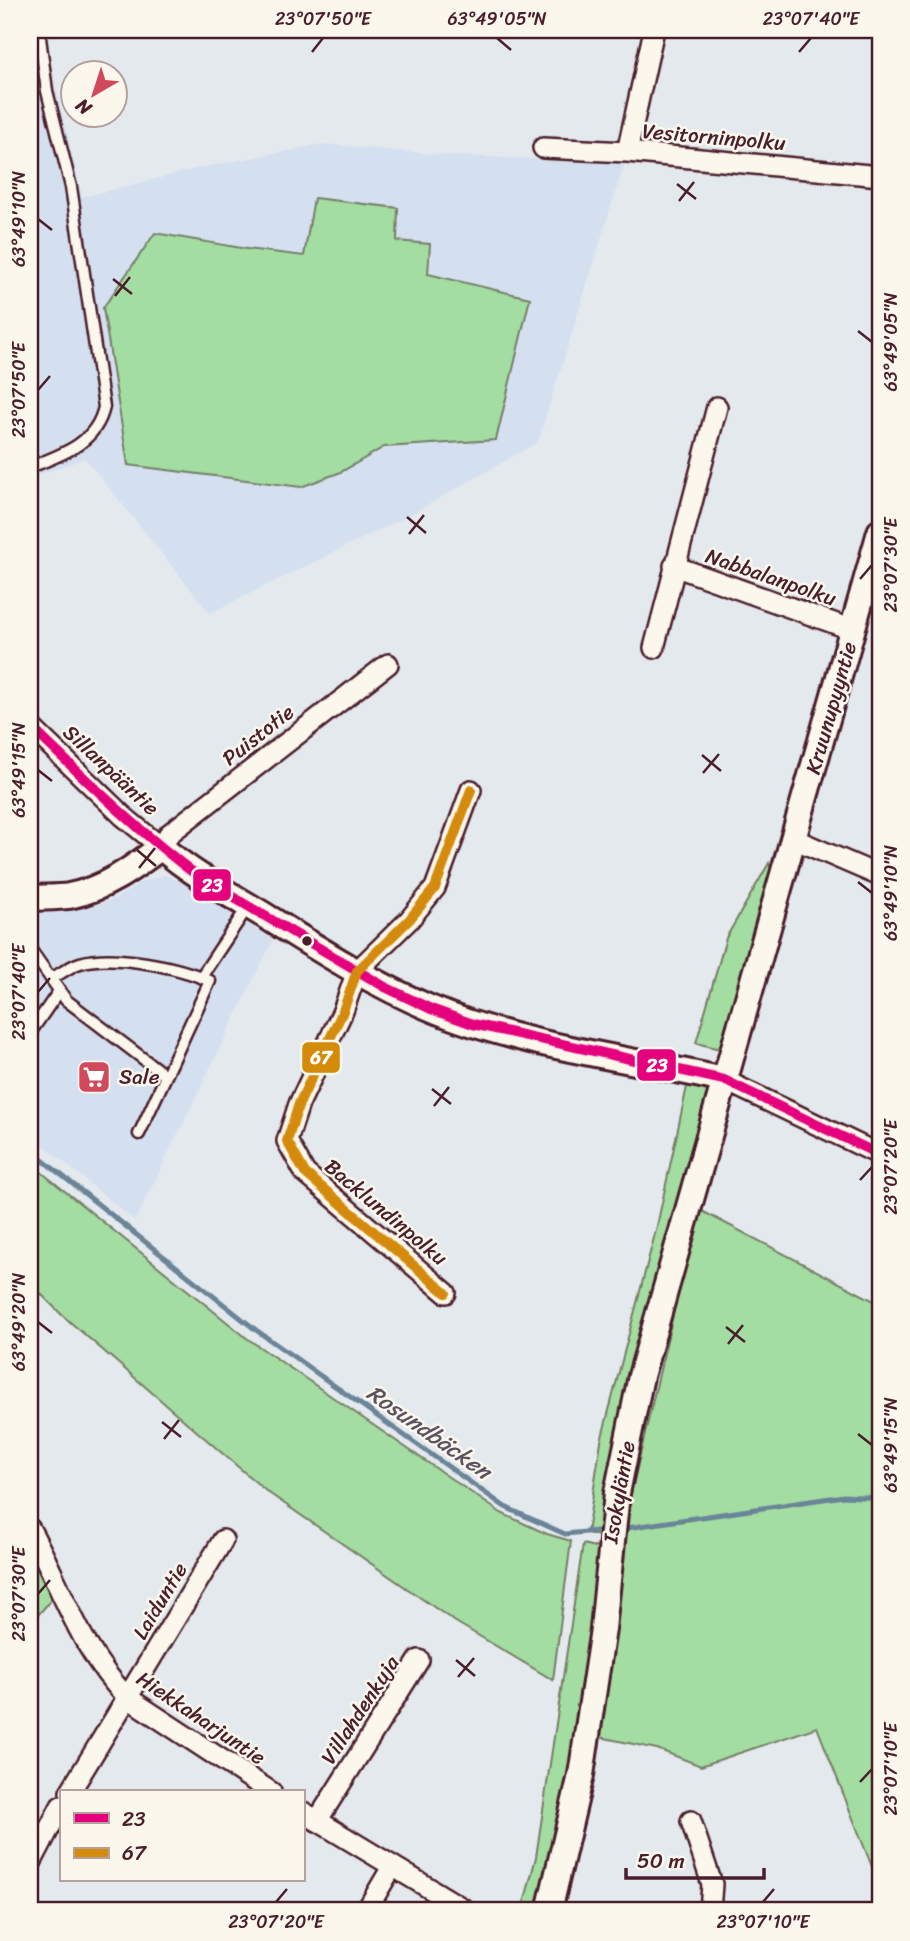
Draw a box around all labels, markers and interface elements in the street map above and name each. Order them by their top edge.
text: 23°07'50"E [275,3,372,35]
text: 63°49'05"N [447,3,547,35]
text: 23°07'40"E [763,3,860,35]
north arrow [60,60,130,130]
text: N [67,89,100,124]
street label: Vesitorninpolku [641,112,787,162]
text: 63°49'10"N [3,171,35,267]
text: 63°49'05"N [875,292,907,392]
text: 23°07'50"E [3,341,35,438]
text: 23°07'30"E [875,516,907,613]
street label: Nabbalanpolku [700,537,842,617]
street label: Kruunupyyntie [794,637,868,779]
street label: Puistotie [213,694,303,776]
street label: Sillanpääntie [54,715,169,825]
text: 63°49'15"N [3,722,35,818]
text: 63°49'10"N [875,845,907,941]
line badge: 23 [192,868,232,902]
text: 23 [200,869,223,902]
unlabelled marker [300,934,314,948]
text: 23°07'40"E [3,943,35,1040]
line badge: 67 [301,1041,341,1074]
text: 67 [309,1041,334,1074]
line badge: 23 [636,1048,677,1082]
text: 23 [645,1049,668,1082]
supermarket icon: Sale [75,1058,113,1096]
place label: Sale [119,1058,160,1096]
text: 23°07'20"E [875,1118,907,1215]
street label: Backlundinpolku [315,1148,457,1276]
text: 63°49'20"N [3,1272,35,1371]
water label: Rosundbäcken [358,1374,502,1492]
text: 63°49'15"N [875,1397,907,1493]
street label: Isokyläntie [591,1438,647,1547]
text: 23°07'30"E [3,1545,35,1642]
street label: Laiduntie [122,1555,198,1647]
street label: Villahdenkuja [310,1647,410,1772]
street label: Hiekkaharjuntie [128,1660,274,1776]
text: 23°07'10"E [875,1722,907,1815]
legend [60,1790,304,1882]
text: 23 [122,1800,146,1838]
text: 67 [122,1834,148,1872]
scale bar [626,1836,765,1880]
text: 50 m [637,1842,685,1880]
text: 23°07'20"E [228,1906,325,1938]
text: 23°07'10"E [717,1906,810,1938]

